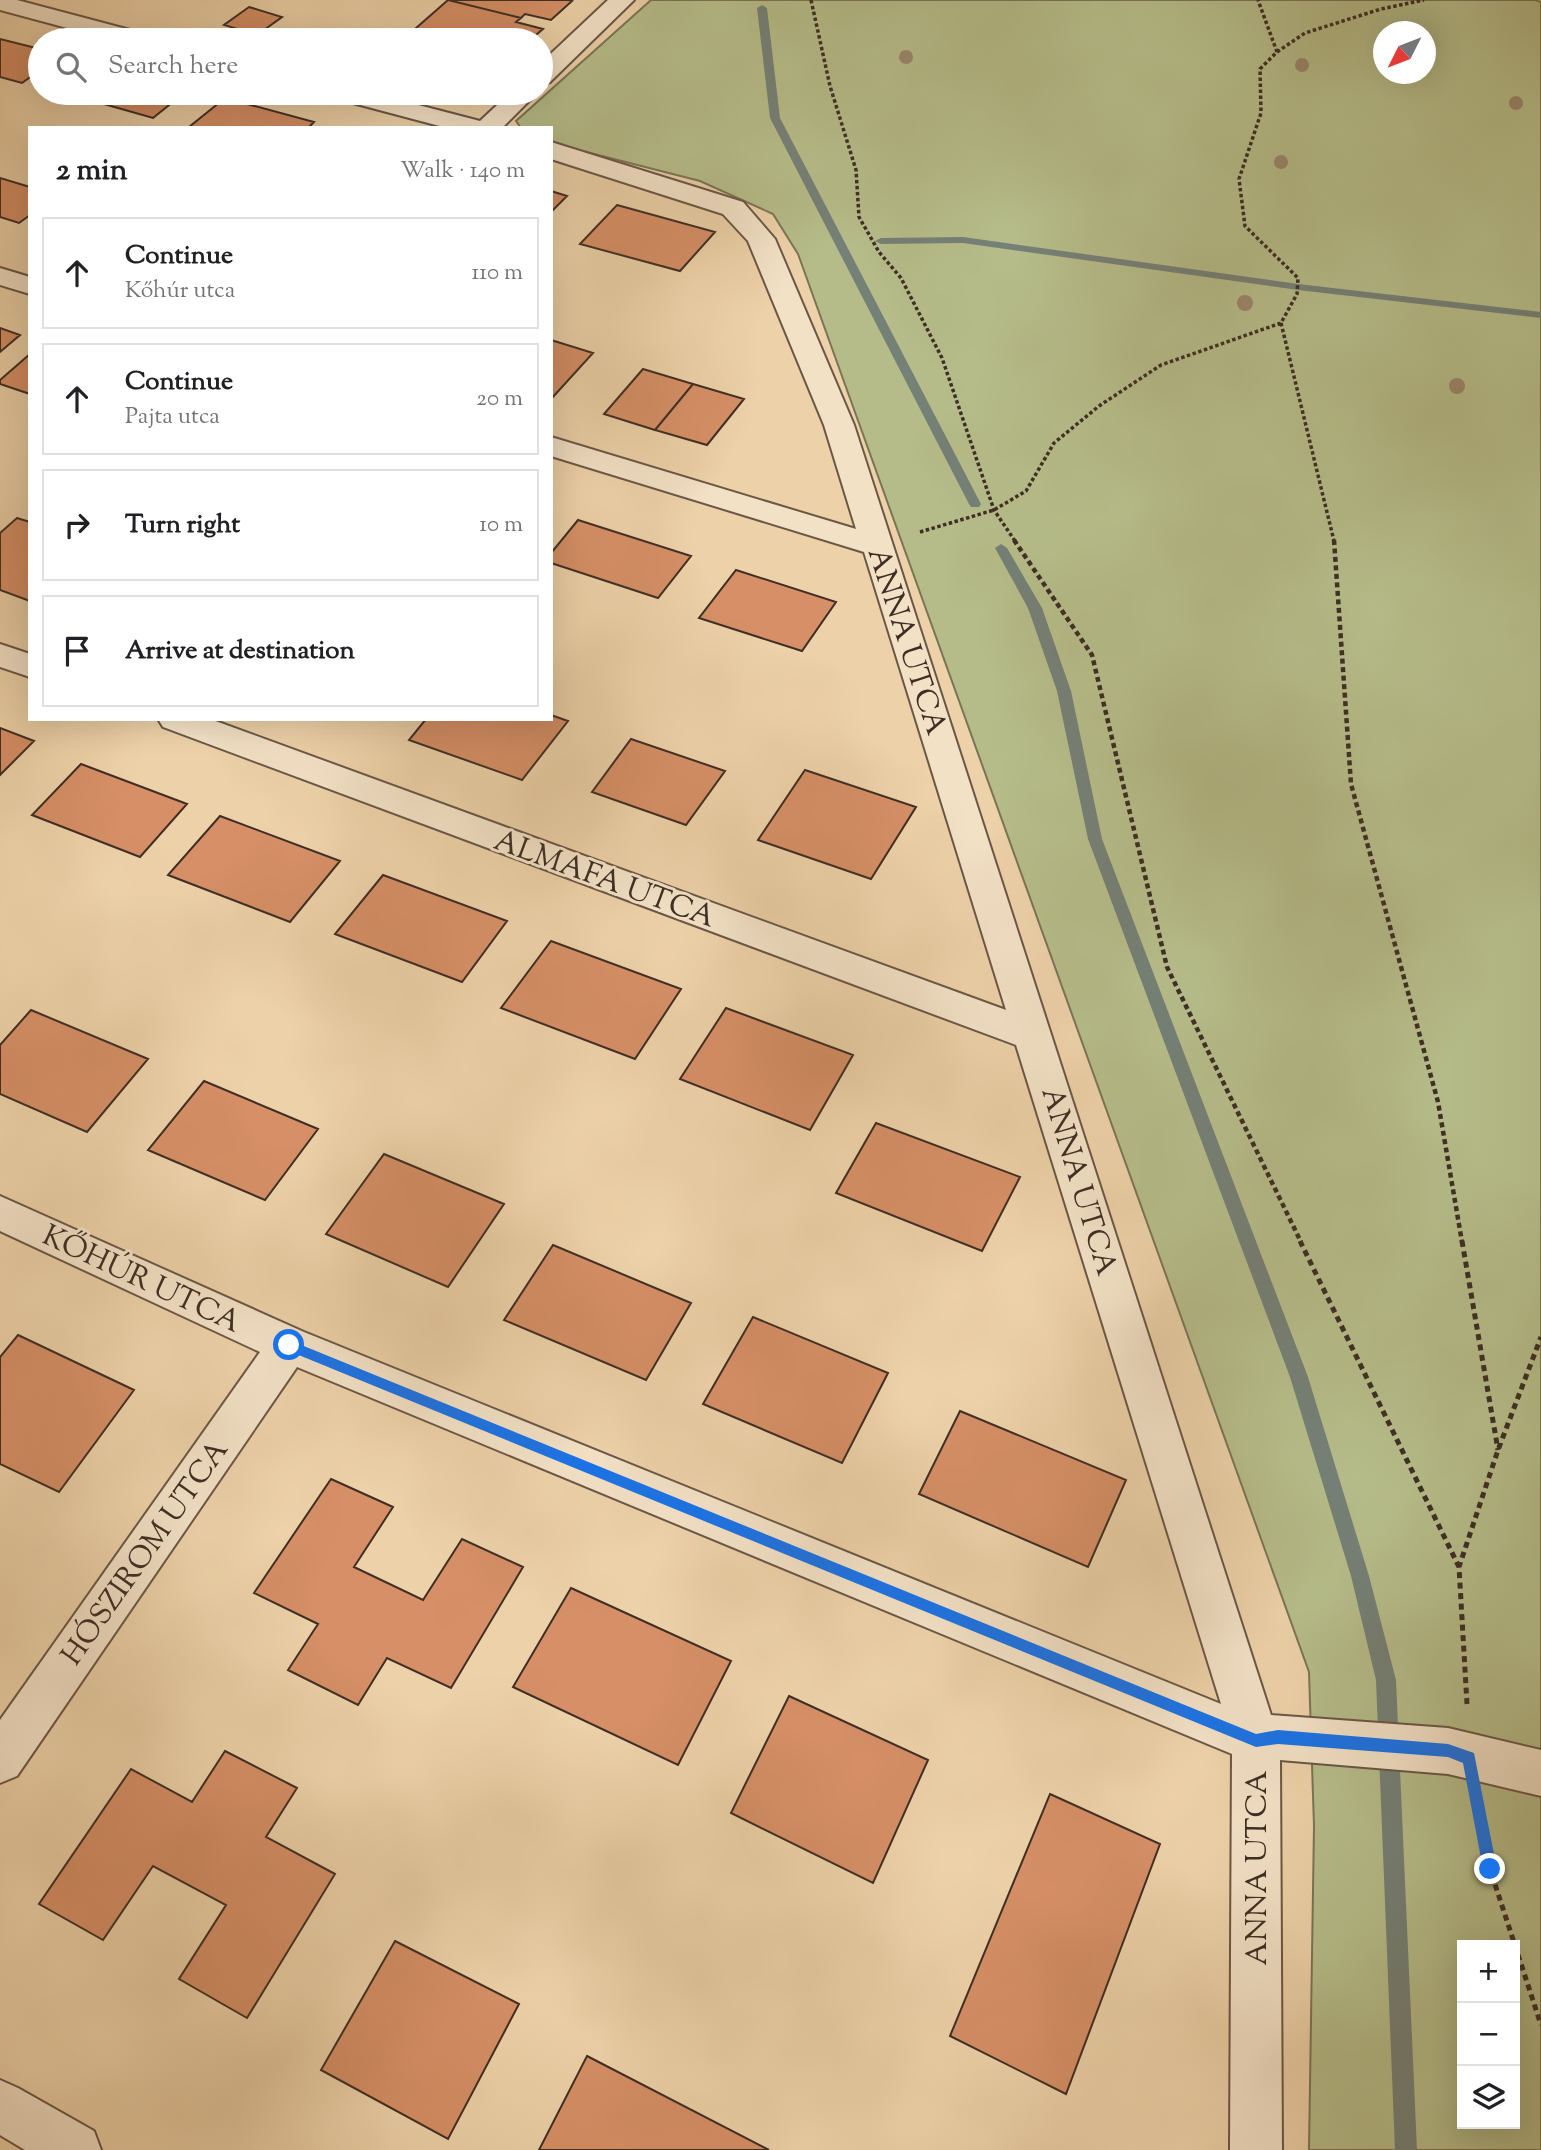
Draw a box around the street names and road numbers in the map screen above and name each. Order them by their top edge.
street label: ANNA UTCA [855,542,956,741]
street label: ALMAFA UTCA [487,820,721,940]
street label: ANNA UTCA [1028,1082,1127,1281]
street label: KŐHÚR UTCA [34,1215,247,1345]
street label: HÓSZIROM UTCA [52,1432,240,1675]
street label: ANNA UTCA [1237,1770,1280,1966]

